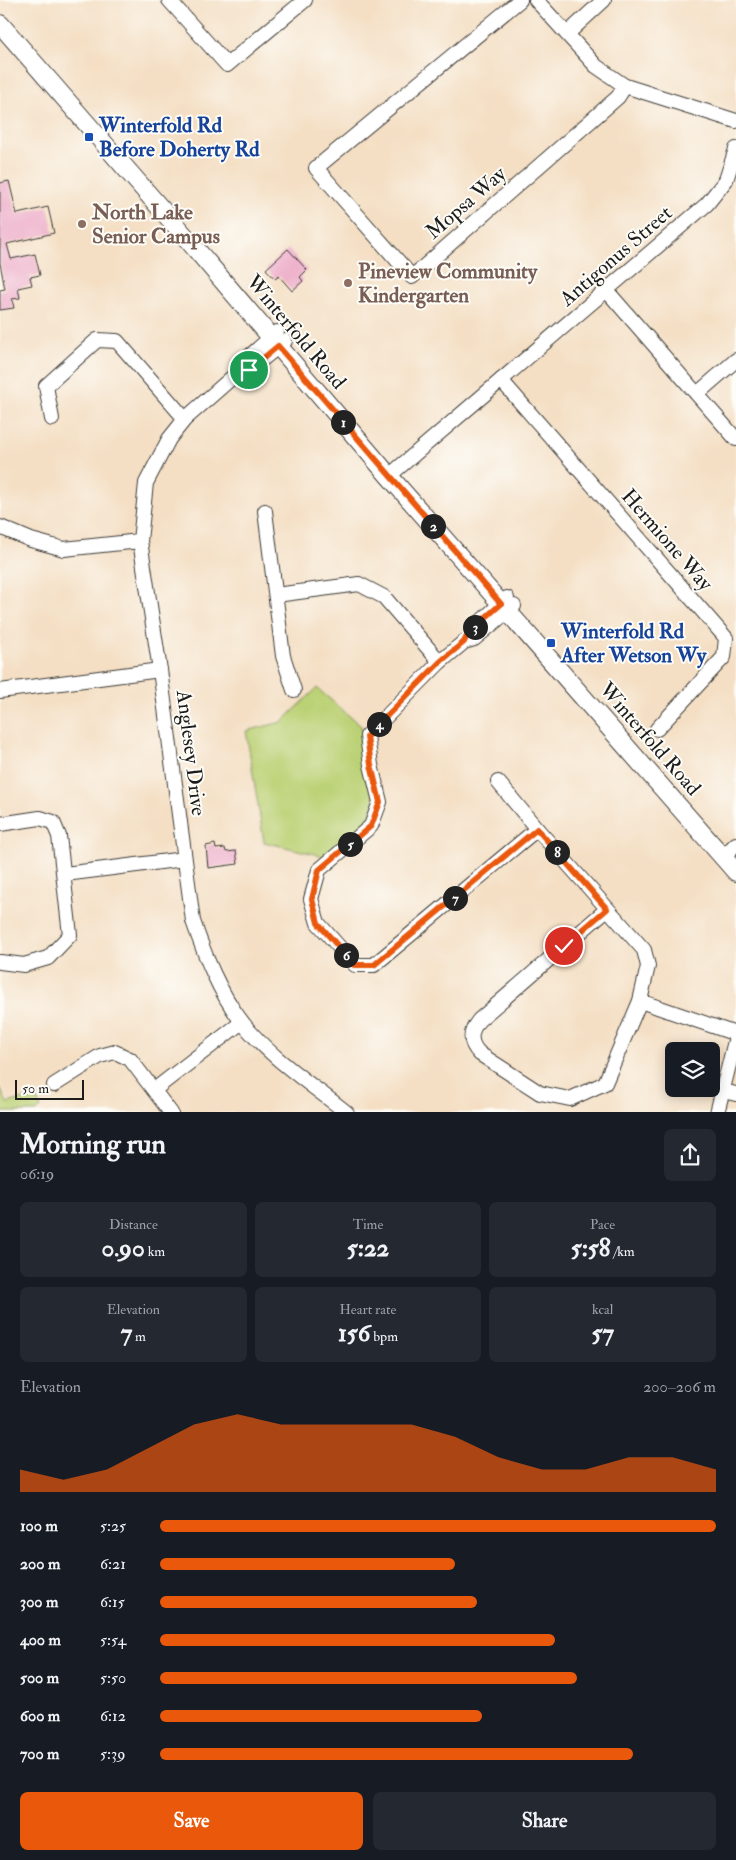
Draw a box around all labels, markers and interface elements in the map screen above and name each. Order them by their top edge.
place label: Winterfold Rd Before Doherty Rd [98,112,260,163]
marker: Winterfold Rd Before Doherty Rd [83,131,95,143]
street label: Mopsa Way [420,160,512,245]
place label: North Lake Senior Campus [91,199,220,250]
street label: Antigonus Street [553,200,678,313]
marker: North Lake Senior Campus [76,218,88,230]
place label: Pineview Community Kindergarten [358,258,538,309]
street label: Winterfold Road [239,268,352,395]
marker: Pineview Community Kindergarten [342,277,354,289]
pin [228,349,270,391]
icon: arrive [235,356,263,384]
pin: 1 [330,410,356,434]
text: 1 [341,414,346,431]
street label: Hermione Way [615,483,719,597]
pin: 2 [420,514,446,538]
text: 2 [430,518,437,535]
pin: 3 [462,614,488,640]
place label: Winterfold Rd After Wetson Wy [560,618,707,669]
text: 3 [473,619,478,636]
marker: Winterfold Rd After Wetson Wy [545,637,557,649]
street label: Winterfold Road [593,676,707,802]
street label: Anglesey Drive [170,688,212,818]
pin: 4 [366,712,392,736]
text: 4 [376,716,383,733]
pin: 5 [338,832,362,856]
text: 5 [347,836,354,853]
pin: 8 [544,840,570,864]
text: 8 [554,844,561,861]
pin: 7 [442,886,468,910]
text: 7 [452,890,459,907]
pin [543,925,585,967]
icon: check [550,932,578,960]
pin: 6 [334,942,358,968]
text: 6 [343,947,350,964]
map controls [665,1042,720,1097]
button: layers [665,1042,720,1097]
scale bar [15,1078,84,1101]
text: 50 m [22,1080,49,1097]
text: Morning run [20,1127,166,1162]
button: share [664,1129,716,1181]
text: 06:19 [20,1164,54,1184]
text: Distance [109,1216,158,1233]
text: Time [353,1216,383,1233]
text: Pace [590,1216,615,1233]
text: 0.90 [101,1233,145,1264]
text: 5:22 [347,1233,389,1264]
text: 5:58 [571,1233,611,1264]
text: km [145,1243,165,1260]
text: /km [611,1243,635,1260]
text: Elevation [107,1301,160,1318]
text: Heart rate [339,1301,396,1318]
text: kcal [592,1301,613,1318]
text: 7 [121,1318,132,1349]
text: 156 [338,1318,370,1349]
text: 57 [591,1318,614,1349]
text: m [132,1328,146,1345]
text: bpm [370,1328,398,1345]
text: Elevation [20,1377,81,1397]
text: 200–206 m [643,1377,716,1397]
text: 100 m [20,1516,58,1536]
text: 5:25 [100,1516,126,1536]
text: 200 m [20,1554,60,1574]
text: 6:21 [100,1554,126,1574]
text: 300 m [20,1592,58,1612]
text: 6:15 [100,1592,125,1612]
text: 400 m [20,1630,61,1650]
text: 5:54 [100,1630,126,1650]
text: 500 m [20,1668,59,1688]
text: 5:50 [100,1668,126,1688]
text: 600 m [20,1706,60,1726]
text: 6:12 [100,1706,126,1726]
text: 700 m [20,1744,59,1764]
text: 5:39 [100,1744,125,1764]
button: Save [20,1792,363,1850]
button: Share [373,1792,716,1850]

